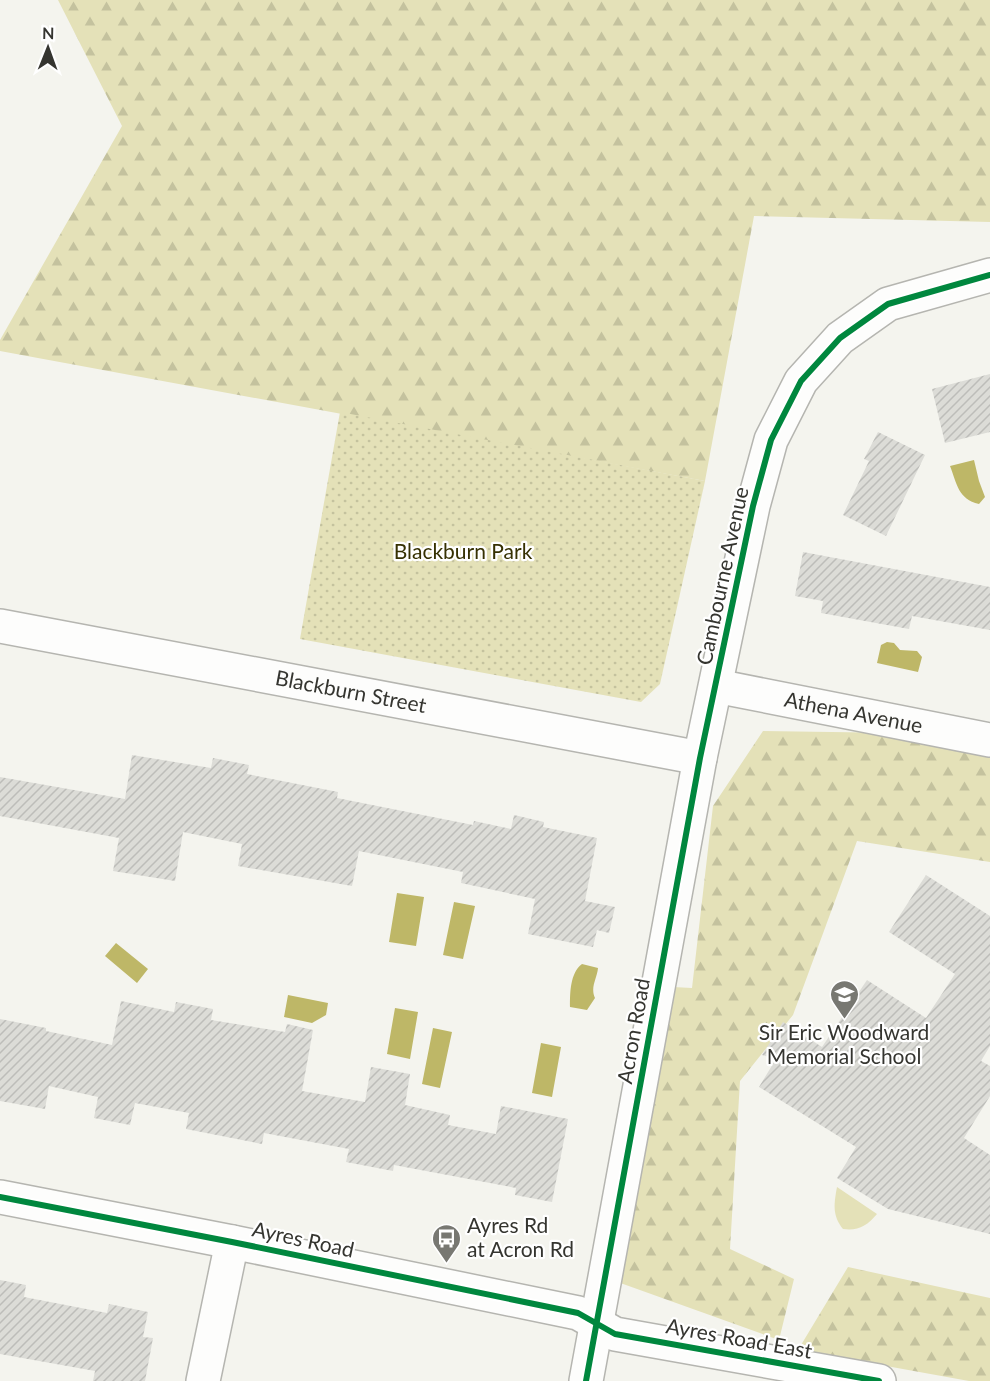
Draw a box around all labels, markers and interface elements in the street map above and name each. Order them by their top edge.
north arrow [18,18,78,78]
text: N [42,23,55,42]
street label: Cambourne Avenue [690,484,753,667]
park label: Blackburn Park [394,538,533,563]
street label: Blackburn Street [274,664,429,717]
street label: Athena Avenue [782,686,925,737]
street label: Acron Road [611,976,654,1085]
school or university icon: Sir Eric Woodward Memorial School [828,978,860,1020]
place label: Sir Eric Woodward Memorial School [759,1019,929,1068]
place label: Ayres Rd at Acron Rd [467,1212,574,1261]
street label: Ayres Road [250,1216,357,1262]
bus stop icon: Ayres Rd at Acron Rd [430,1222,462,1264]
street label: Ayres Road East [664,1312,815,1363]

